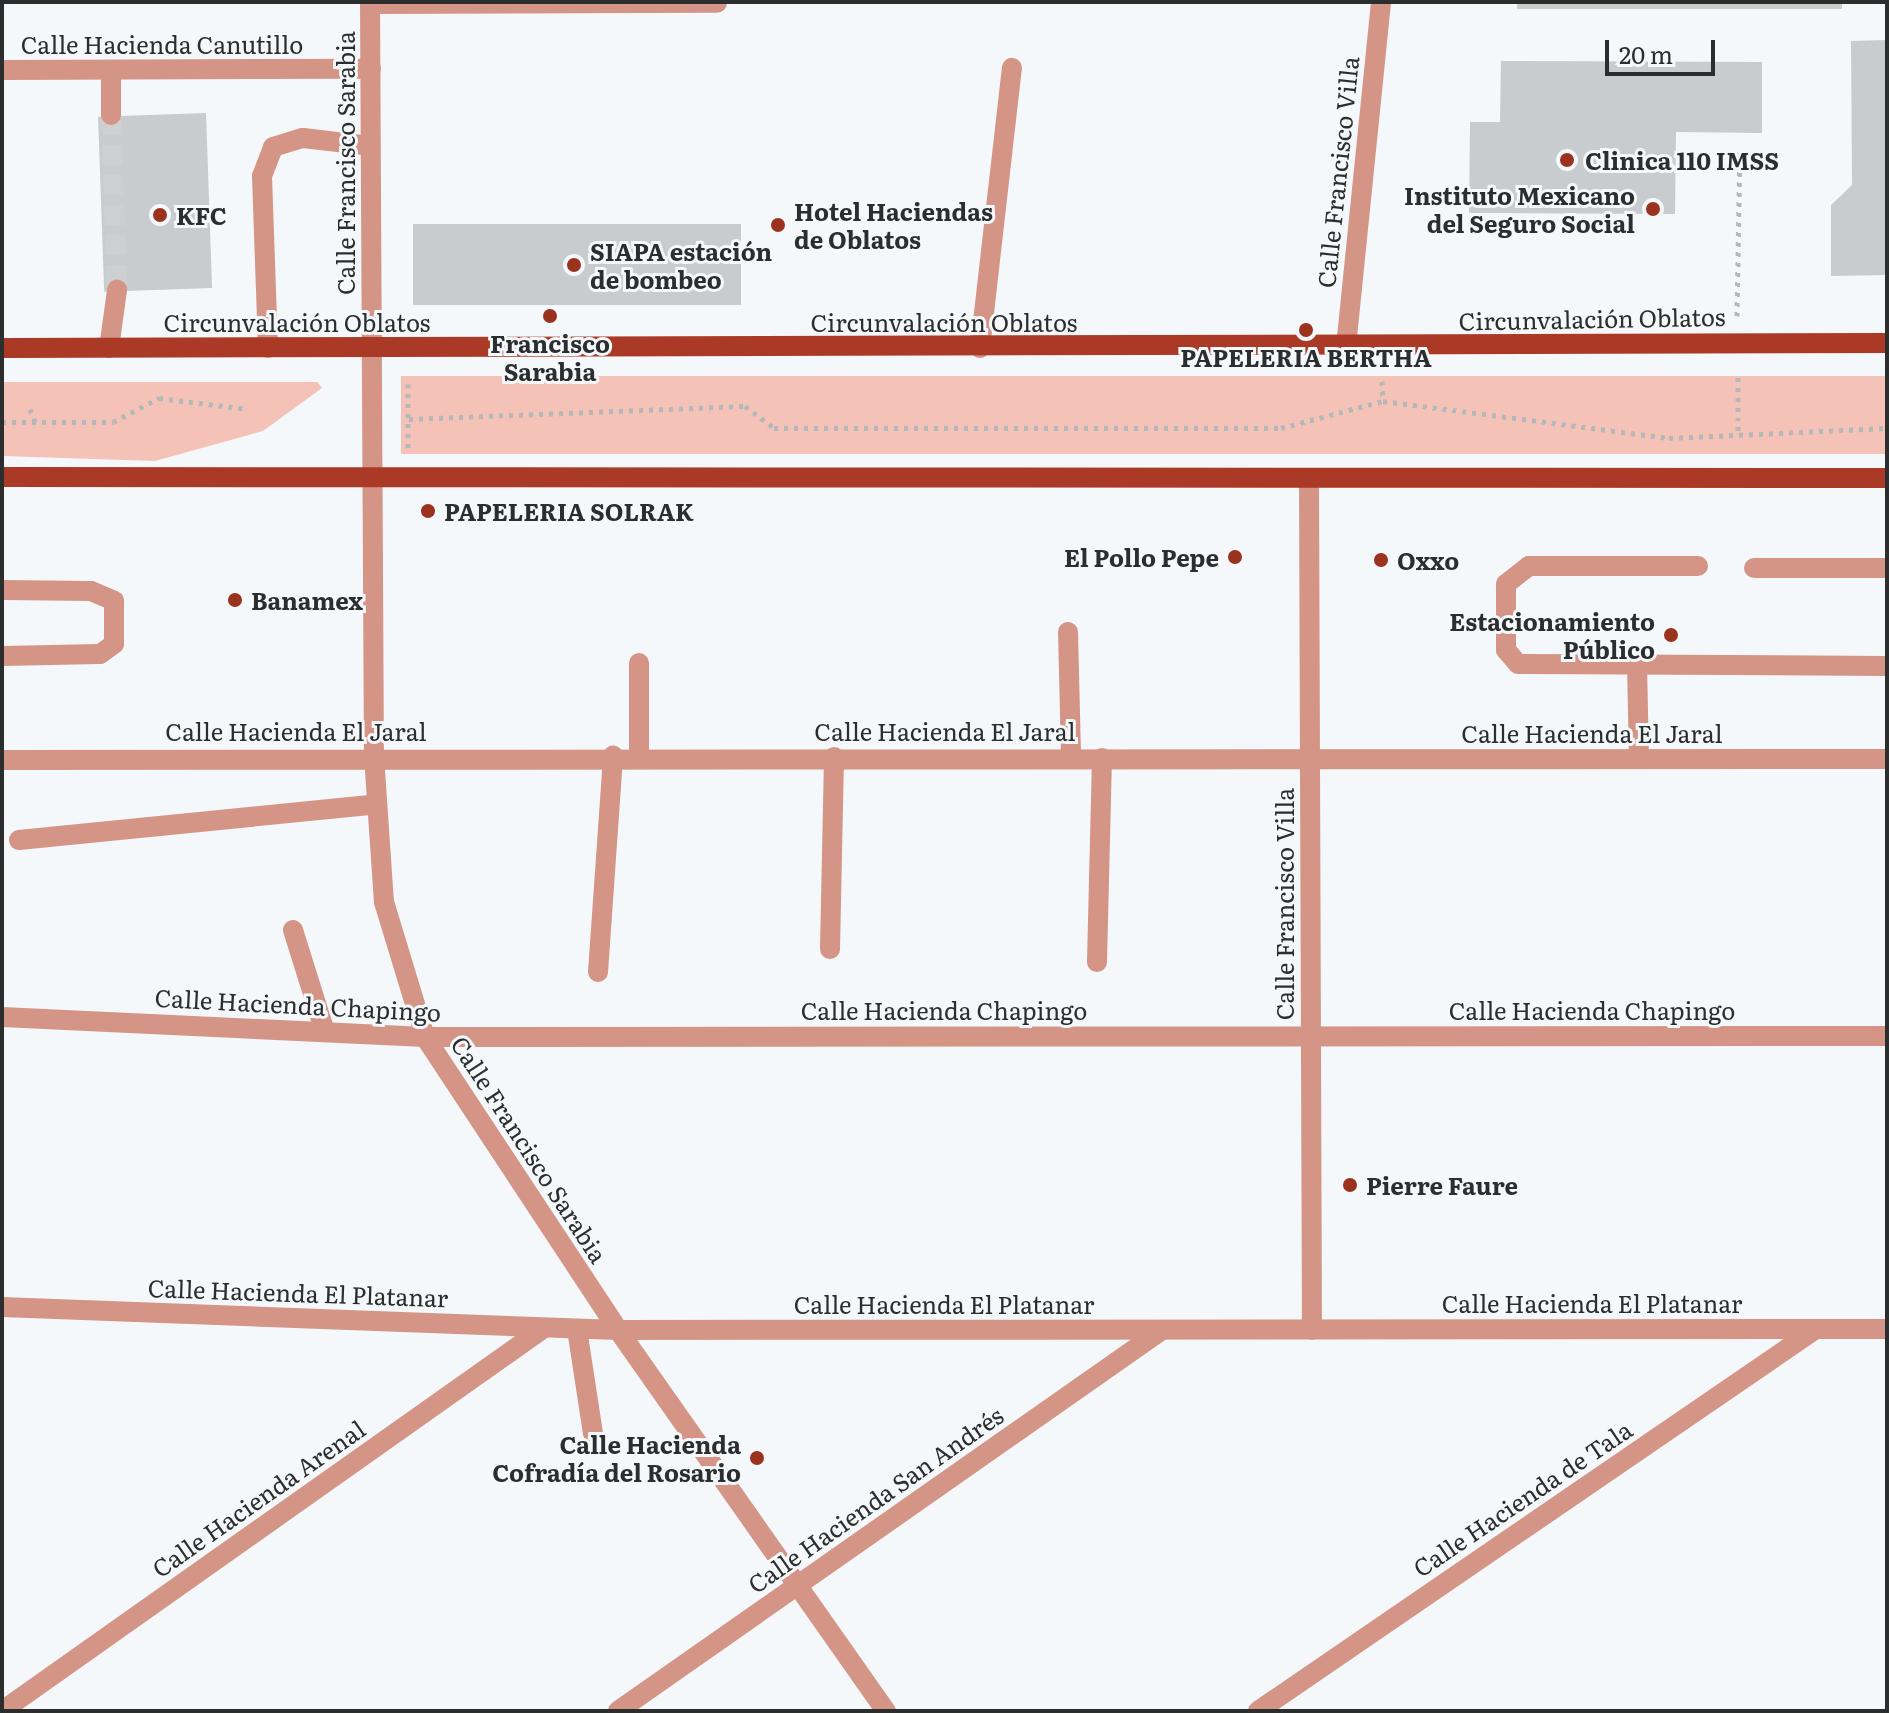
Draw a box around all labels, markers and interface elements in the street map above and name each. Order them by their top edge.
scale bar [1609,24,1719,74]
street label: Calle Hacienda Canutillo [21,30,303,58]
street label: Calle Francisco Sarabia [331,31,359,295]
text: 20 m [1619,36,1673,71]
street label: Calle Francisco Villa [1311,55,1363,289]
place label: Clinica 110 IMSS [1585,146,1779,174]
marker: Clinica 110 IMSS [1556,149,1578,171]
place label: Instituto Mexicano del Seguro Social [1404,181,1635,237]
place label: Hotel Haciendas de Oblatos [794,197,993,253]
marker: Instituto Mexicano del Seguro Social [1642,198,1664,220]
place label: KFC [176,201,227,229]
marker: KFC [151,206,169,224]
marker: Hotel Haciendas de Oblatos [769,216,787,234]
place label: SIAPA estación de bombeo [590,237,772,293]
marker: SIAPA estación de bombeo [565,256,583,274]
street label: Circunvalación Oblatos [1458,301,1726,335]
marker: Francisco Sarabia [541,307,559,325]
street label: Circunvalación Oblatos [164,308,430,336]
street label: Circunvalación Oblatos [811,308,1077,336]
marker: PAPELERIA BERTHA [1297,321,1315,339]
place label: Francisco Sarabia [490,329,610,385]
place label: PAPELERIA BERTHA [1180,343,1432,371]
place label: PAPELERIA SOLRAK [444,497,694,525]
marker: PAPELERIA SOLRAK [419,502,437,520]
place label: El Pollo Pepe [1064,543,1219,571]
place label: Oxxo [1397,546,1459,574]
marker: El Pollo Pepe [1226,548,1244,566]
marker: Oxxo [1372,551,1390,569]
place label: Banamex [251,586,363,614]
marker: Banamex [226,591,244,609]
place label: Estacionamiento Público [1449,607,1655,663]
marker: Estacionamiento Público [1662,626,1680,644]
street label: Calle Hacienda El Jaral [165,717,427,745]
street label: Calle Hacienda El Jaral [814,717,1076,745]
street label: Calle Hacienda El Jaral [1461,719,1723,747]
street label: Calle Francisco Villa [1270,788,1298,1020]
street label: Calle Hacienda Chapingo [154,982,442,1026]
street label: Calle Hacienda Chapingo [801,996,1087,1024]
street label: Calle Hacienda Chapingo [1449,996,1735,1024]
street label: Calle Francisco Sarabia [446,1030,614,1268]
place label: Pierre Faure [1366,1171,1518,1199]
marker: Pierre Faure [1341,1176,1359,1194]
street label: Calle Hacienda El Platanar [147,1272,449,1312]
street label: Calle Hacienda El Platanar [1442,1289,1742,1317]
street label: Calle Hacienda El Platanar [794,1290,1094,1318]
street label: Calle Hacienda San Andrés [742,1400,1008,1598]
street label: Calle Hacienda Arenal [146,1414,370,1582]
street label: Calle Hacienda de Tala [1407,1414,1637,1582]
place label: Calle Hacienda Cofradía del Rosario [492,1430,741,1486]
marker: Calle Hacienda Cofradía del Rosario [748,1449,766,1467]

